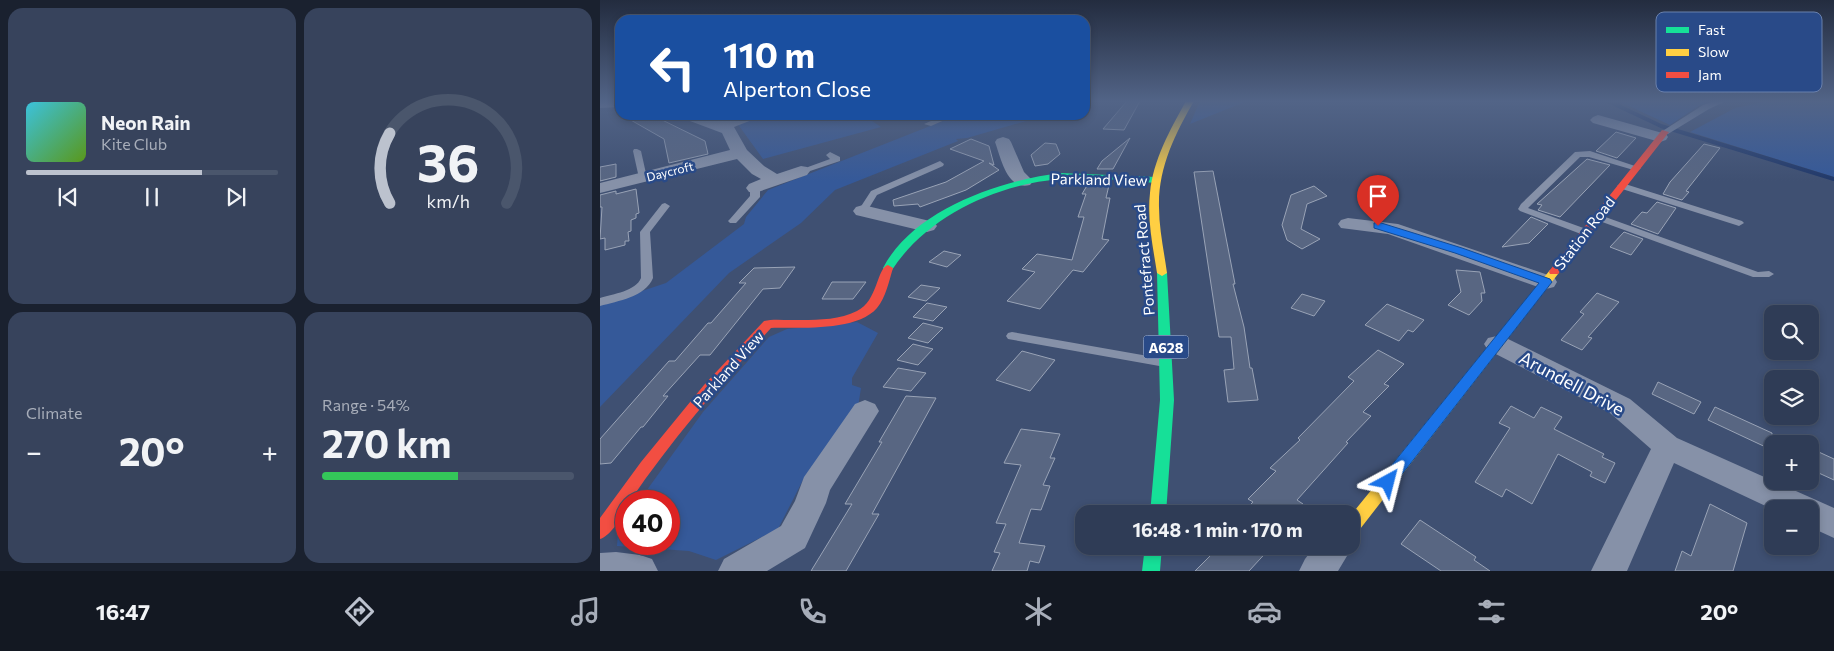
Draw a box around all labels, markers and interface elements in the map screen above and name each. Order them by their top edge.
legend [1656,12,1822,92]
text: Fast [1698,21,1725,38]
text: 110 m [723,32,815,75]
icon: left [640,35,705,100]
text: Slow [1698,43,1729,60]
text: Jam [1698,66,1722,83]
text: Alperton Close [723,75,871,102]
text: Neon Rain [101,111,191,134]
text: 36 [417,129,479,193]
text: Kite Club [101,134,167,153]
street label: Daycroft [645,158,695,184]
street label: Parkland View [1050,169,1148,189]
pin [1357,175,1399,226]
icon: arrive [1364,182,1392,210]
icon: previous [54,183,82,211]
icon: pause [138,183,166,211]
icon: next [222,183,250,211]
text: km/h [426,190,470,212]
street label: Station Road [1550,193,1618,273]
street label: Pontefract Road [1130,204,1158,316]
map controls [1764,305,1819,555]
button: search [1764,305,1819,360]
street label: Parkland View [689,327,767,411]
road number: A628 [1144,336,1188,358]
street label: Arundell Drive [1516,346,1628,420]
button: layers [1764,370,1819,425]
text: Range · 54% [322,395,410,414]
text: Climate [26,403,82,422]
text: 270 km [322,419,452,466]
text: 20° [119,427,185,474]
text: − [26,434,42,468]
text: + [262,434,278,468]
button: + [1764,435,1819,490]
position arrow [1361,455,1413,507]
speed limit sign: 40 [615,490,680,555]
button: − [1764,500,1819,555]
text: 16:48 · 1 min · 170 m [1132,518,1303,541]
icon: directions [342,594,377,629]
icon: music [568,594,603,629]
icon: phone [795,594,830,629]
icon: climate [1021,594,1056,629]
icon: car [1247,594,1282,629]
icon: filters [1474,594,1509,629]
text: 16:47 [96,598,150,625]
text: 20° [1700,598,1738,625]

